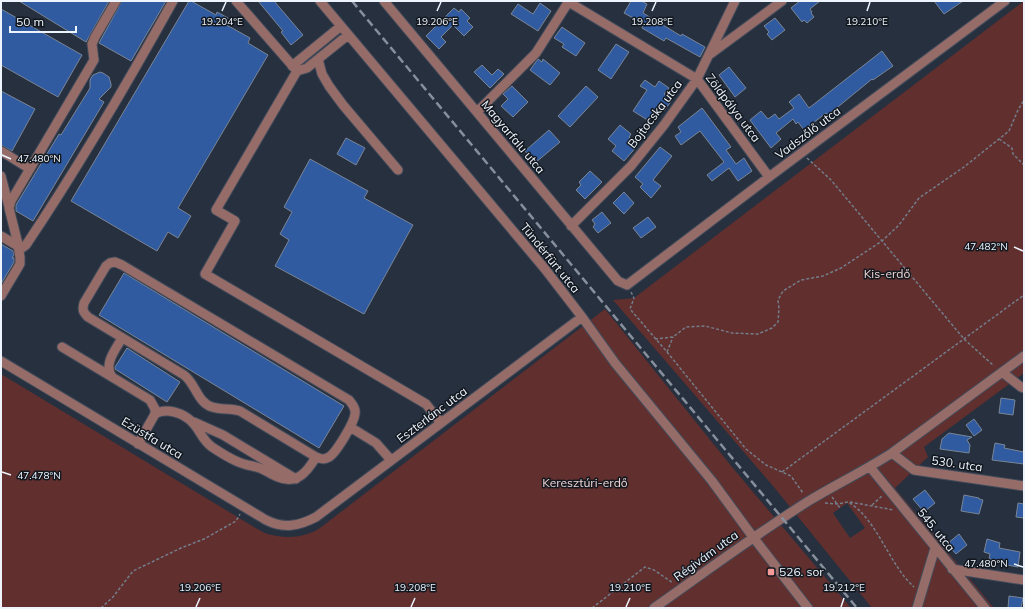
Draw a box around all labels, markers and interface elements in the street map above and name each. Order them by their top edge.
scale bar [10,8,76,34]
text: 50 m [16,14,44,29]
text: 19.204°E [201,15,243,28]
text: 19.206°E [416,15,458,28]
text: 19.208°E [631,15,673,28]
text: 19.210°E [846,15,888,28]
street label: Zöldpálya utca [703,70,764,145]
street label: Bojtocska utca [624,77,685,151]
street label: Magyarfalu utca [478,97,548,176]
street label: Vadszőlő utca [772,103,843,162]
text: 47.480°N [17,152,61,165]
street label: Tündérfürt utca [518,220,583,296]
text: 47.482°N [964,240,1008,253]
park label: Kis-erdő [864,266,910,281]
street label: Eszterlánc utca [393,383,470,446]
street label: Ezüstfa utca [119,413,186,462]
street label: 530. utca [930,452,984,475]
text: 47.478°N [17,469,61,482]
park label: Keresztúri-erdő [542,475,628,490]
street label: 545. utca [914,505,958,554]
street label: Régivám utca [670,527,741,584]
text: 47.480°N [964,557,1008,570]
place label: 526. sor [779,564,824,579]
marker: 526. sor [766,567,776,577]
text: 19.206°E [179,581,221,594]
text: 19.208°E [394,581,436,594]
text: 19.210°E [609,581,651,594]
text: 19.212°E [823,581,865,594]

